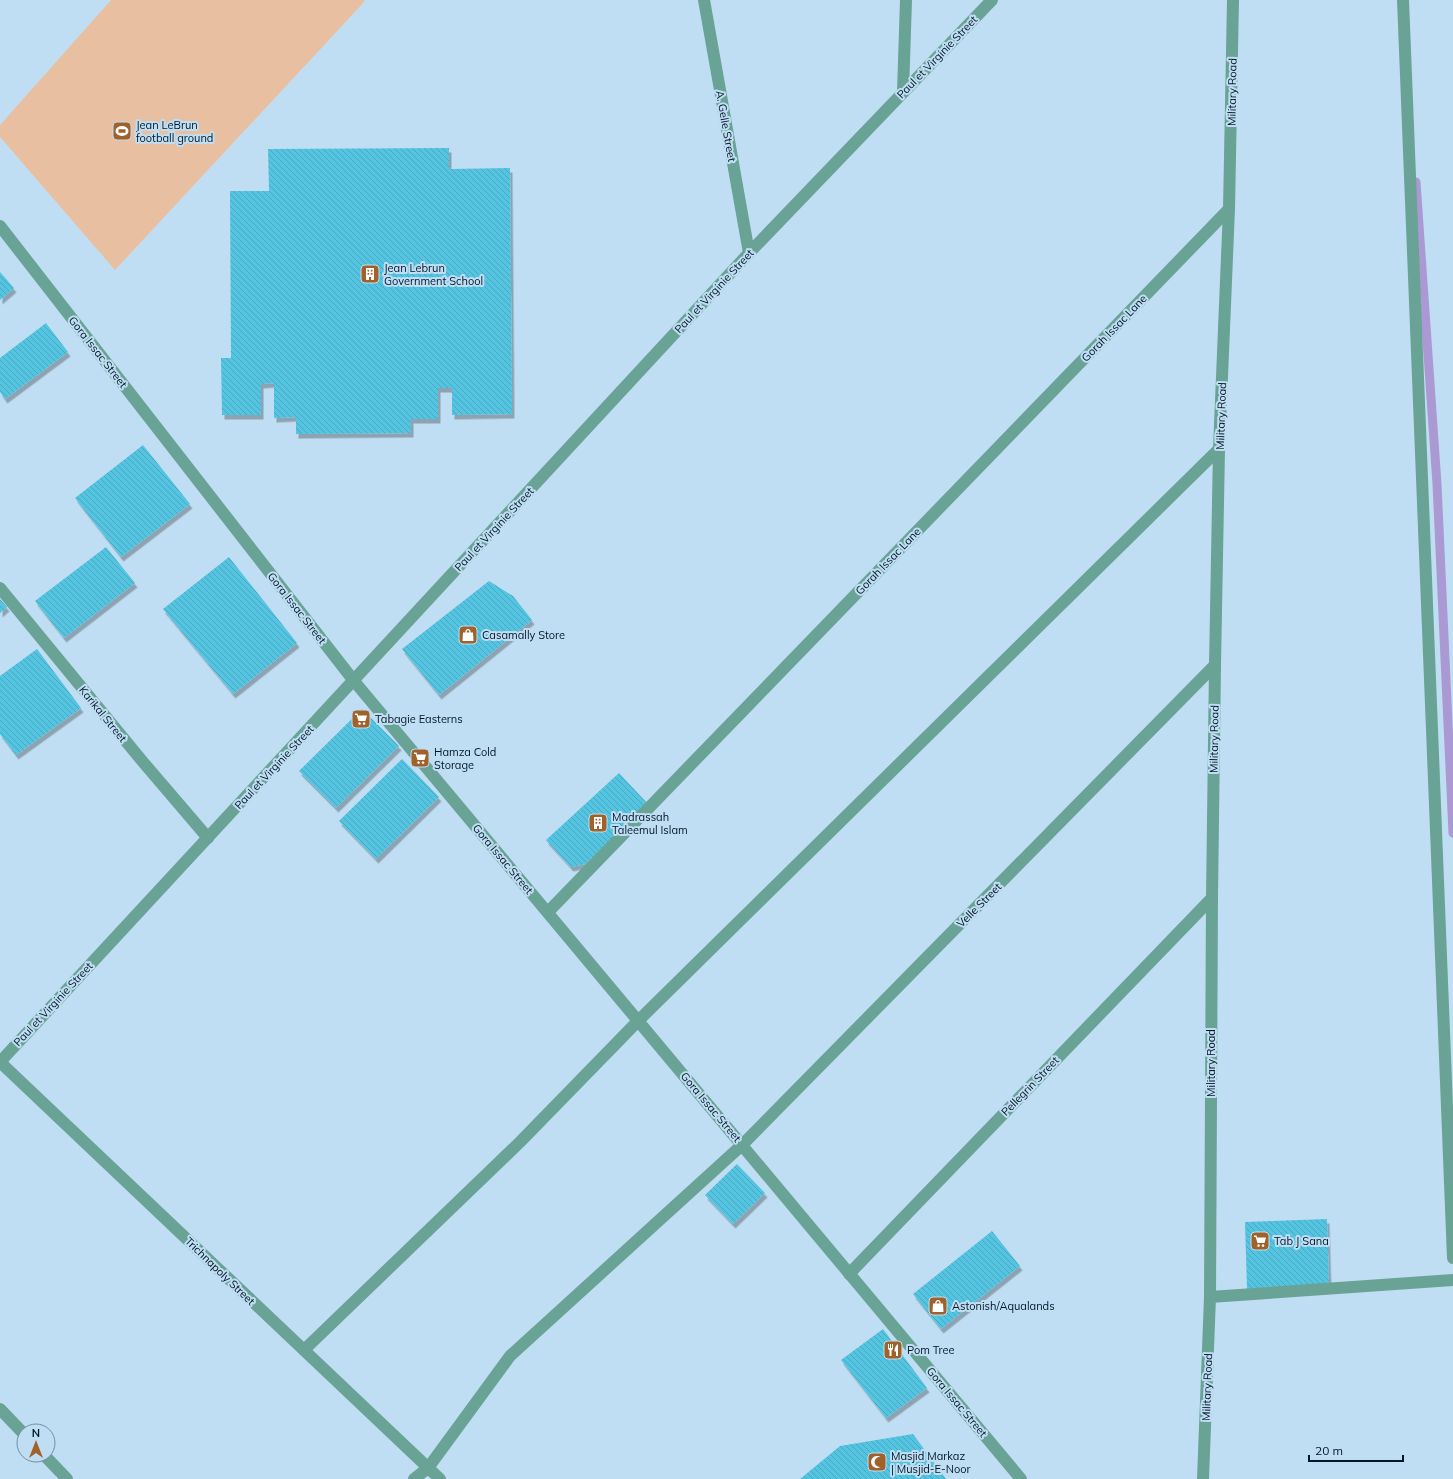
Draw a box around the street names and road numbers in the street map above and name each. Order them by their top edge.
street label: Paul et Virginie Street [894,13,980,101]
street label: Military Road [1224,58,1240,126]
street label: A. Gelle Street [713,89,739,163]
street label: Paul et Virginie Street [671,246,757,336]
street label: Gorah Issac Lane [1078,292,1150,364]
street label: Gora Issac Street [66,313,130,391]
street label: Military Road [1213,382,1229,450]
street label: Paul et Virginie Street [451,484,537,574]
street label: Gorah Issac Lane [852,525,924,597]
street label: Gora Issac Street [265,569,329,647]
street label: Karikal Street [76,683,130,745]
street label: Military Road [1206,705,1222,773]
street label: Paul et Virginie Street [231,722,317,812]
street label: Gora Issac Street [470,821,536,897]
street label: Velle Street [954,880,1004,930]
street label: Paul et Virginie Street [10,959,96,1049]
street label: Military Road [1204,1029,1218,1097]
street label: Pellegrin Street [998,1053,1062,1119]
street label: Gora Issac Street [678,1069,744,1145]
street label: Trichnapoly Street [182,1234,258,1308]
street label: Military Road [1199,1353,1215,1421]
street label: Gora Issac Street [924,1364,990,1440]

